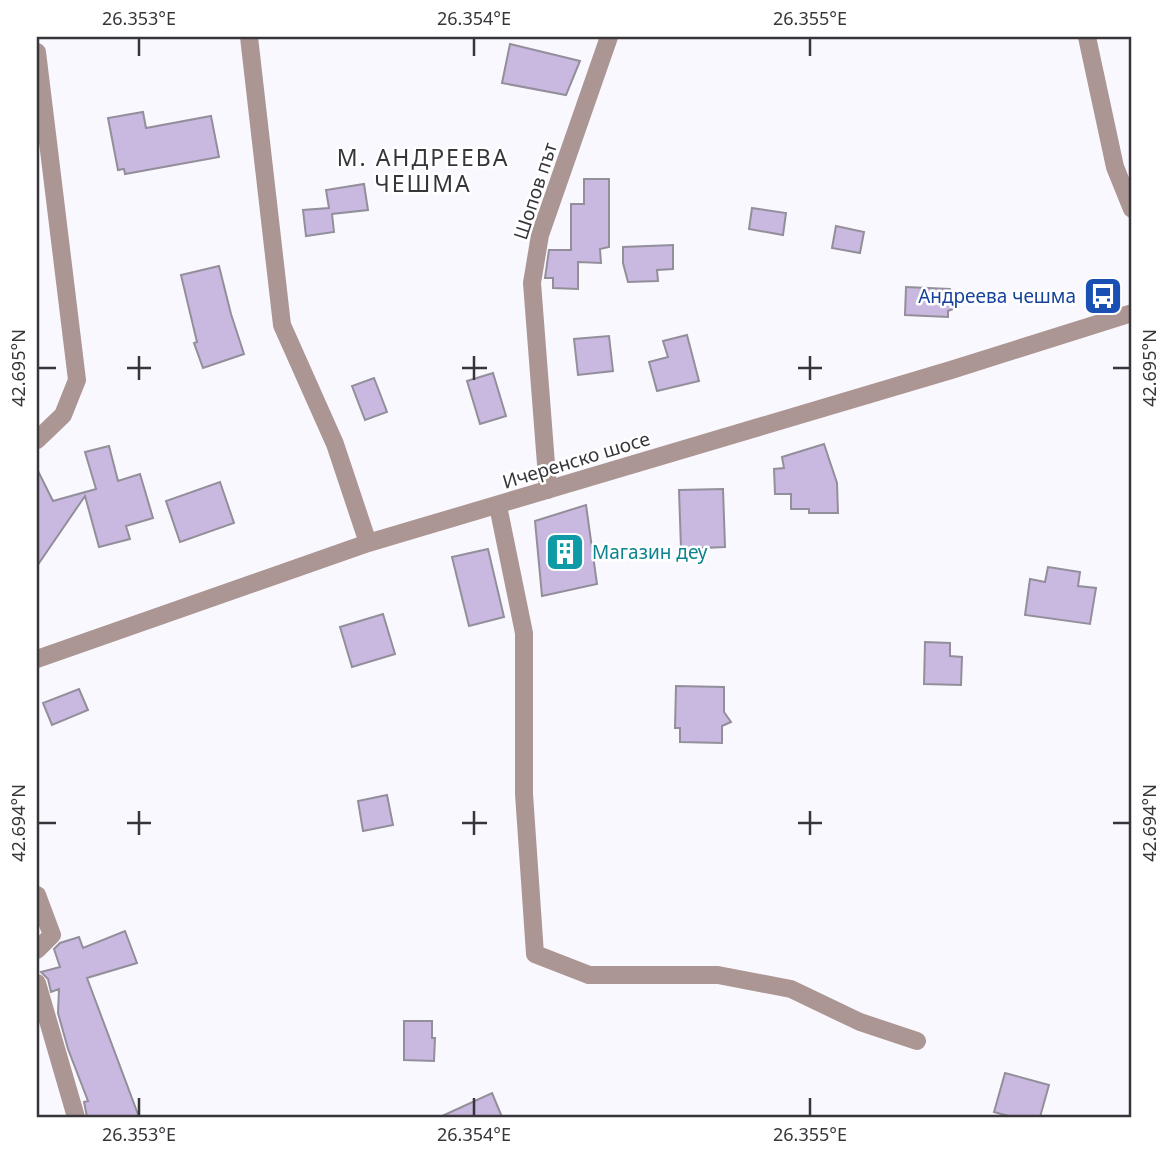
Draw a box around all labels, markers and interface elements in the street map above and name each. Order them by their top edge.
text: 26.353°E [102,6,176,30]
text: 26.354°E [437,6,511,30]
text: 26.355°E [773,6,847,30]
street label: Шопов път [507,139,563,243]
district label: М. АНДРЕЕВА ЧЕШМА [337,141,509,199]
bus stop icon: Андреева чешма [1082,275,1124,317]
place label: Андреева чешма [918,283,1076,309]
text: 42.695°N [6,329,30,407]
text: 42.695°N [1137,329,1161,407]
street label: Ичеренско шосе [499,425,653,495]
building icon: Магазин деу [544,531,586,573]
place label: Магазин деу [592,539,708,565]
text: 42.694°N [6,784,30,862]
text: 42.694°N [1137,784,1161,862]
text: 26.353°E [102,1122,176,1146]
text: 26.354°E [437,1122,511,1146]
text: 26.355°E [773,1122,847,1146]

